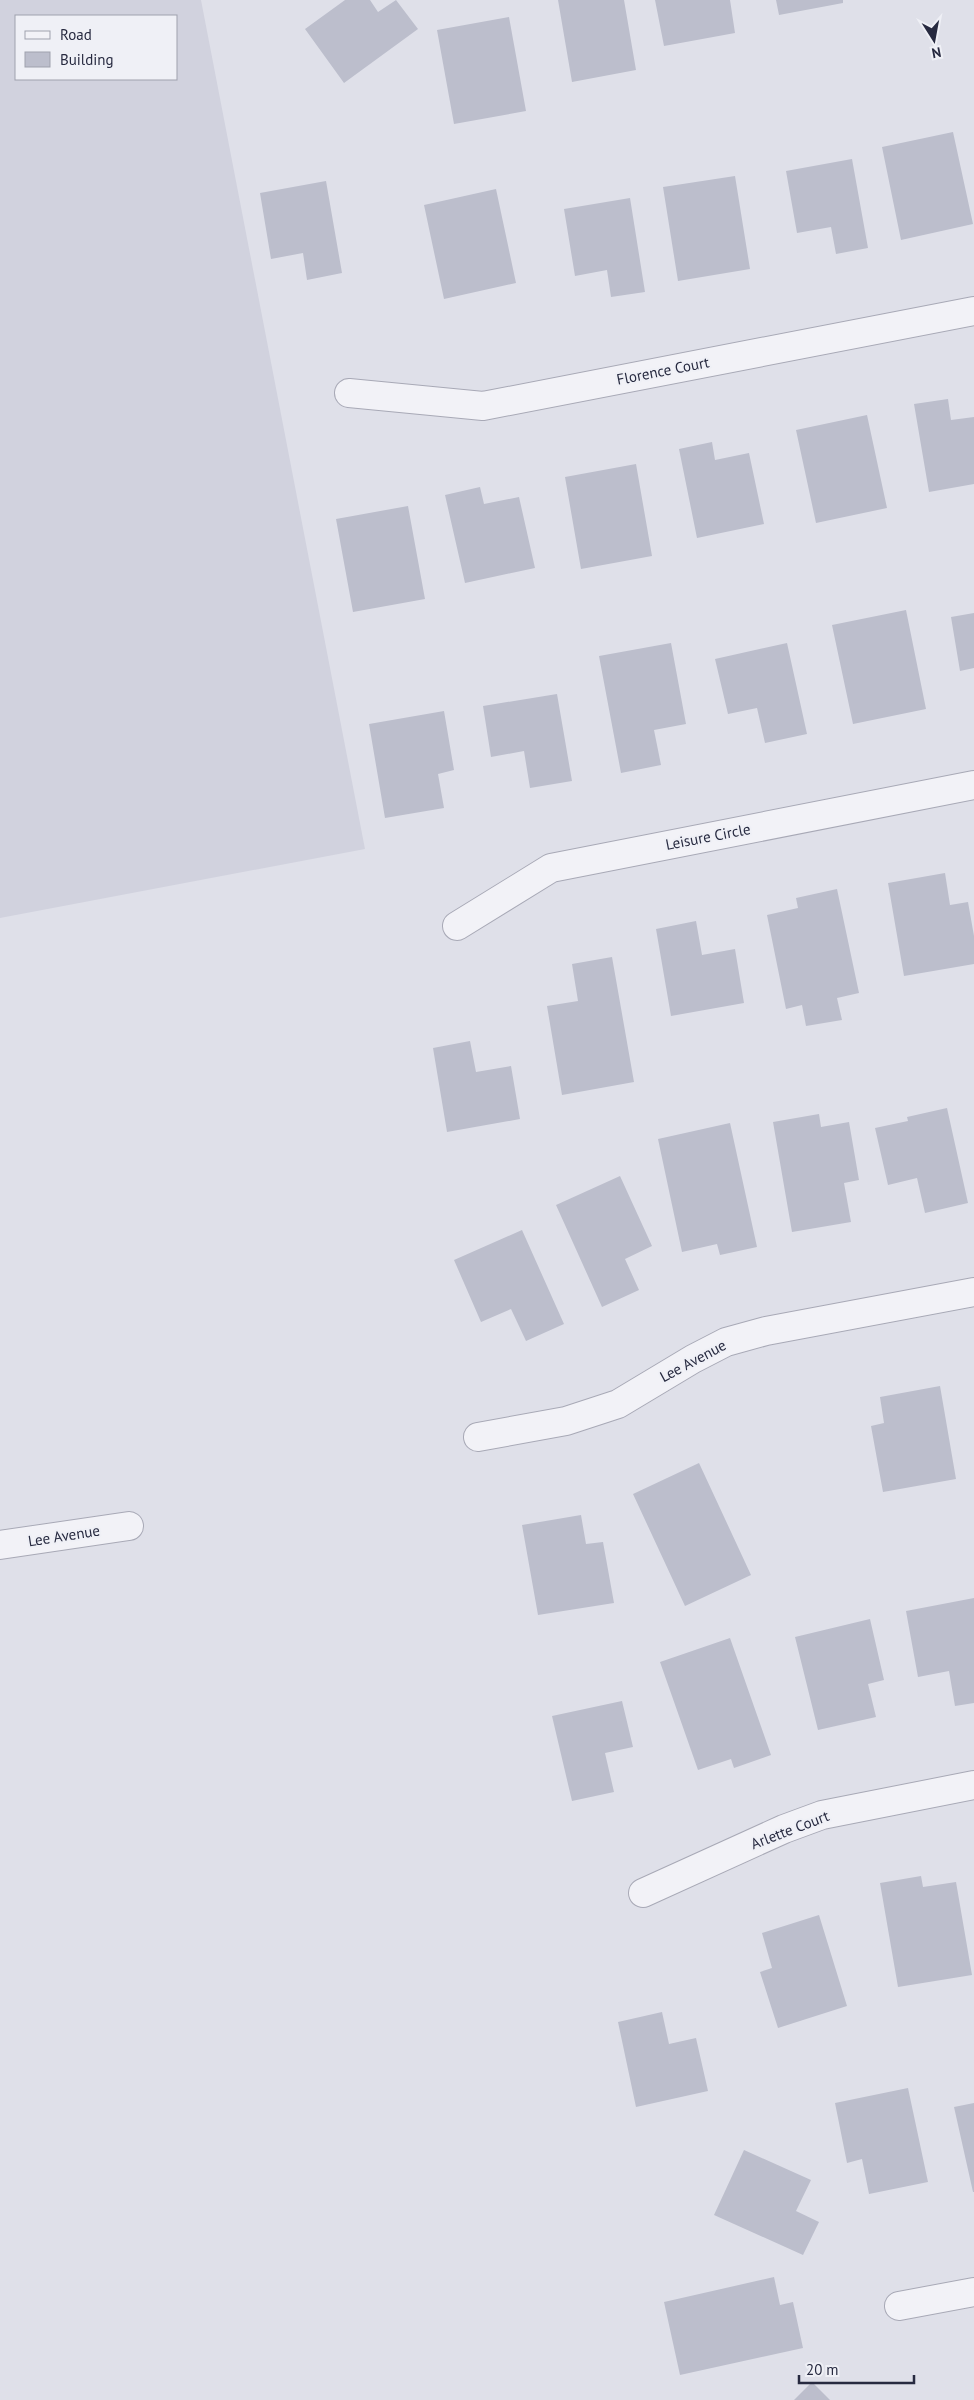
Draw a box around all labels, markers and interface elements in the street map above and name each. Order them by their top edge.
legend [15,15,178,80]
north arrow [909,15,959,65]
text: Road [60,25,92,44]
text: N [930,43,943,62]
text: Building [60,50,114,69]
street label: Florence Court [615,352,711,389]
street label: Leisure Circle [664,819,752,854]
street label: Lee Avenue [656,1335,729,1386]
street label: Lee Avenue [27,1520,101,1551]
street label: Arlette Court [748,1806,832,1853]
scale bar [799,2352,914,2384]
text: 20 m [806,2360,839,2379]

